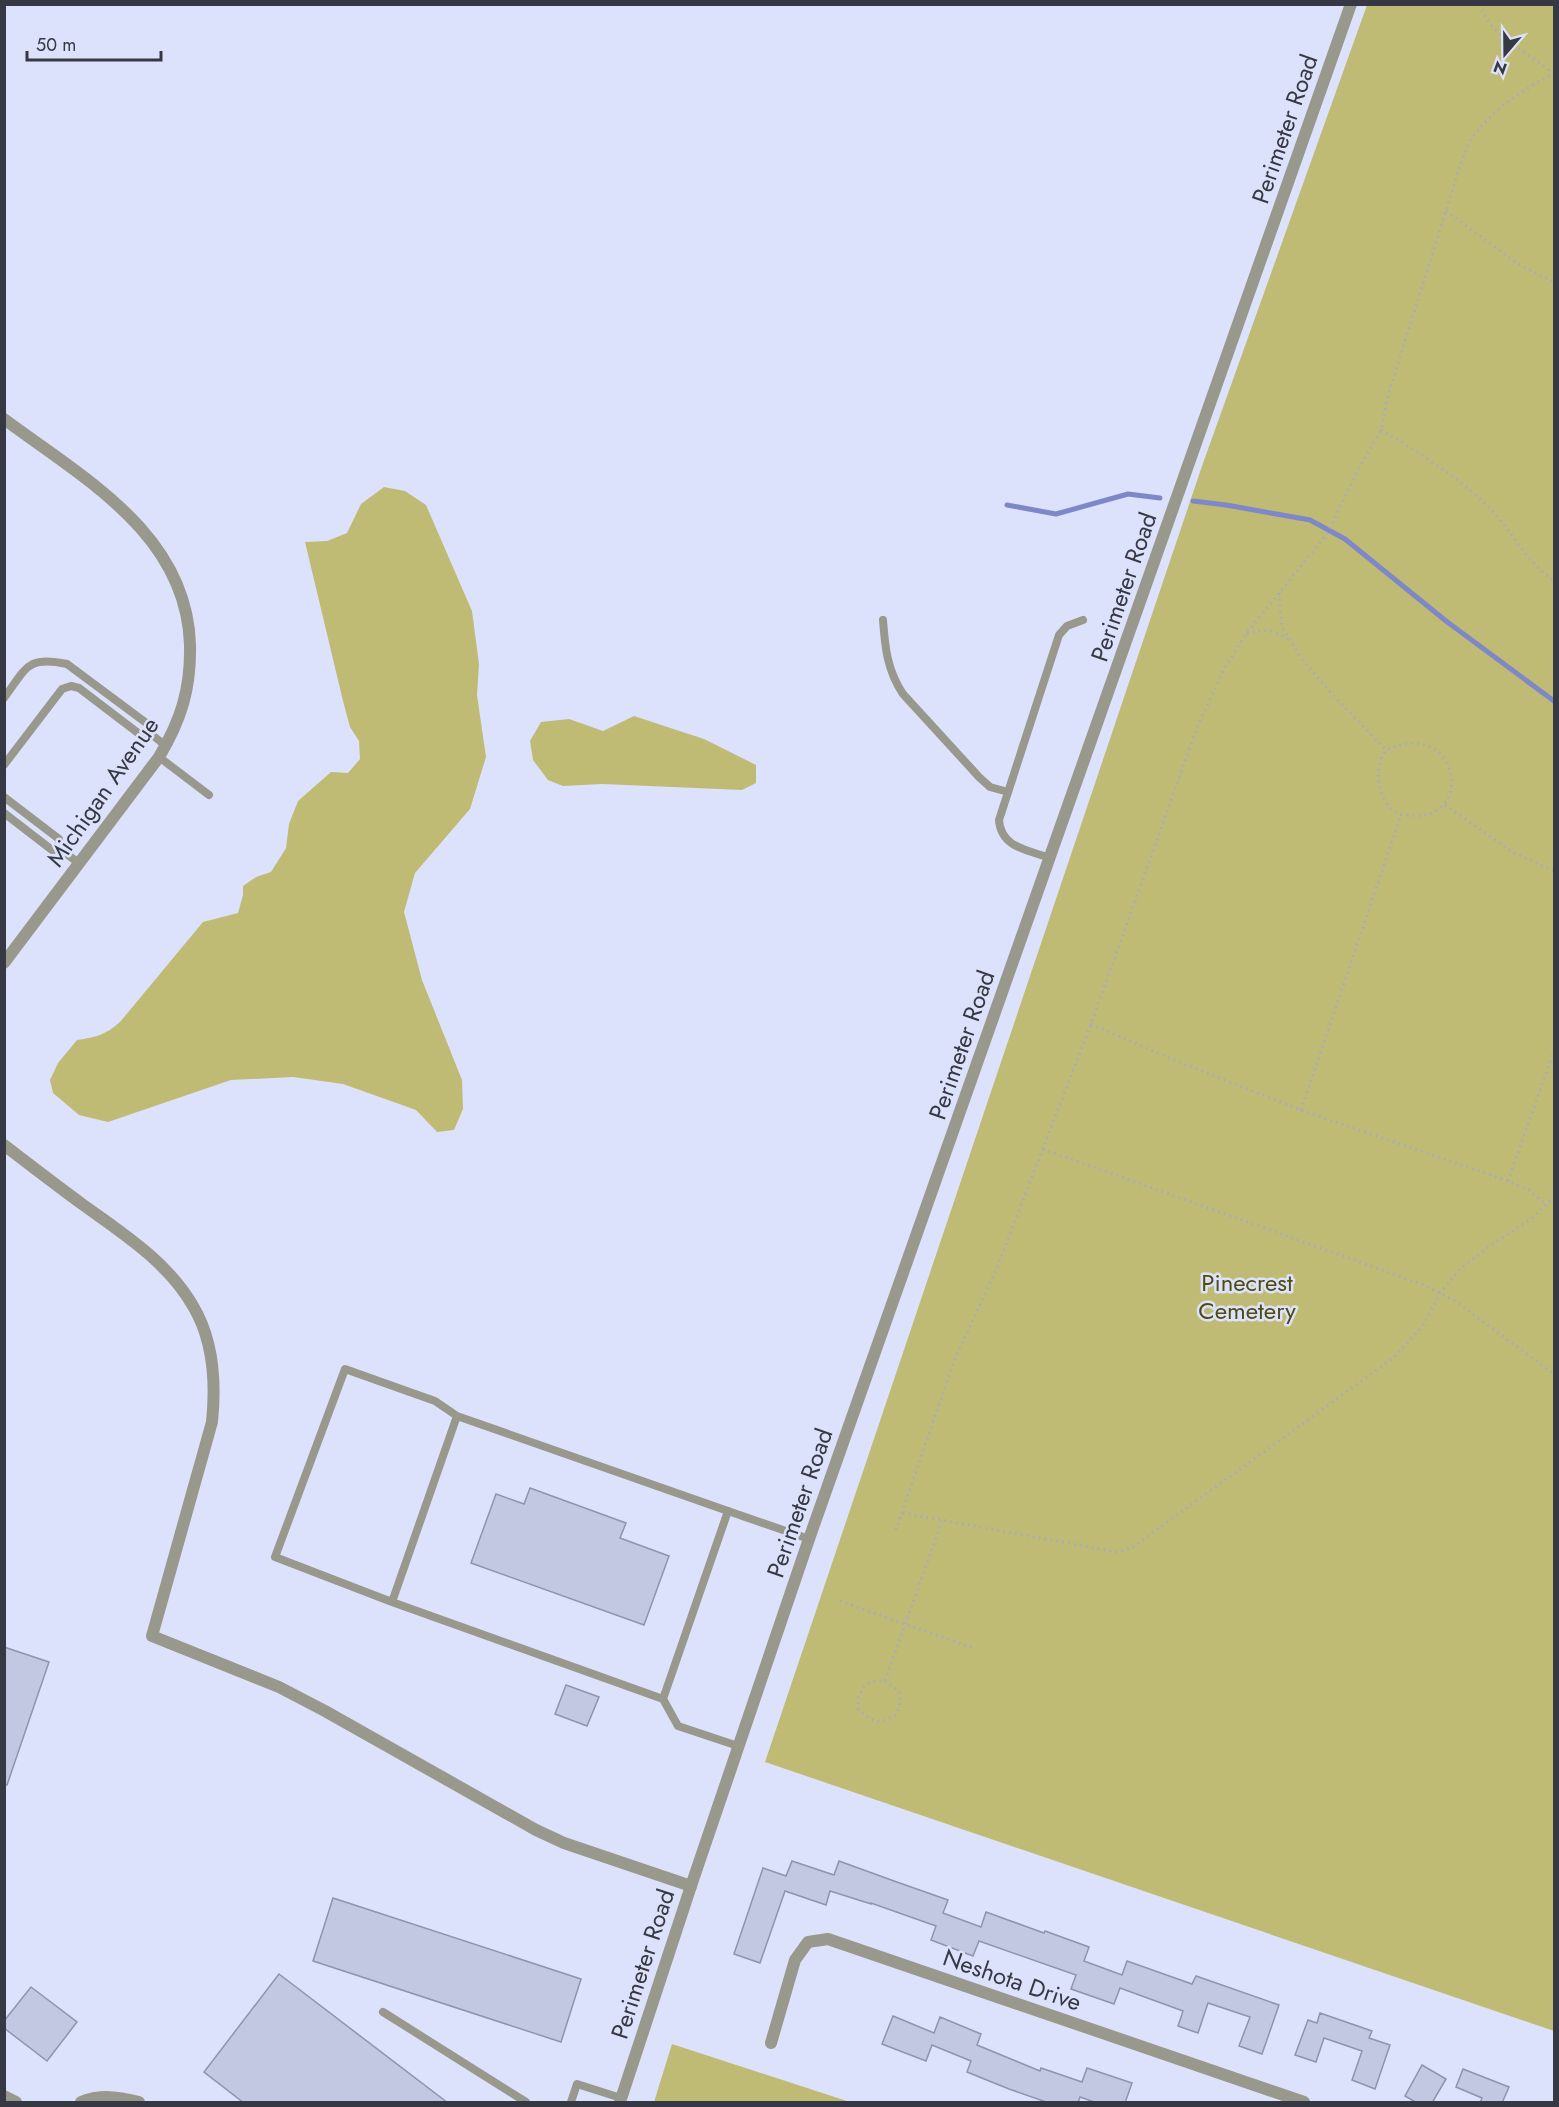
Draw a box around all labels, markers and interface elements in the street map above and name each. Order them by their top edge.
scale bar [27,24,160,62]
north arrow [1475,24,1535,84]
text: 50 m [36,32,76,58]
street label: Perimeter Road [1243,50,1326,208]
text: N [1490,55,1510,81]
street label: Perimeter Road [1082,508,1165,666]
street label: Michigan Avenue [38,710,167,874]
street label: Perimeter Road [920,966,1003,1124]
park label: Pinecrest Cemetery [1198,1265,1296,1328]
street label: Perimeter Road [758,1424,841,1582]
street label: Perimeter Road [602,1884,683,2043]
street label: Neshota Drive [938,1940,1086,2020]

